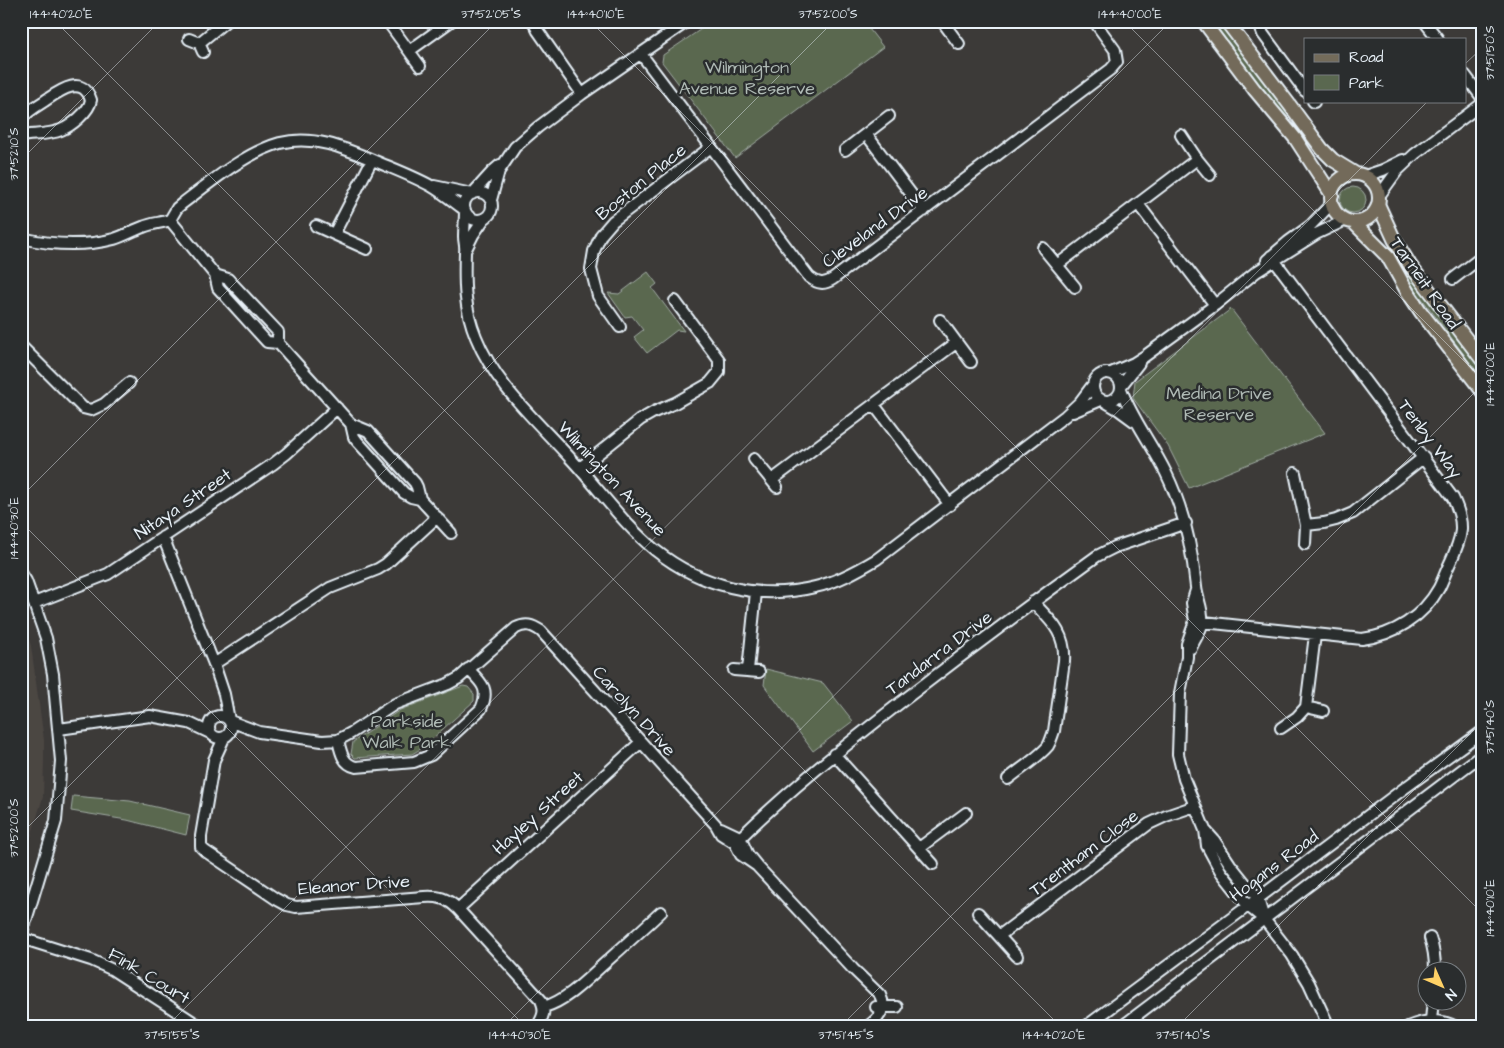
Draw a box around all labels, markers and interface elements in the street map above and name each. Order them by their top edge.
text: 144°40'20"E [30,6,92,23]
text: 37°52'05"S [461,6,521,23]
text: 144°40'10"E [567,6,625,23]
text: 37°52'00"S [798,6,858,23]
text: 144°40'00"E [1098,6,1162,23]
text: 37°51'50"S [1482,25,1499,80]
legend [1304,38,1466,102]
text: Road [1349,47,1384,68]
park label: Wilmington Avenue Reserve [679,55,815,101]
text: Park [1349,73,1384,94]
text: 37°52'10"S [6,127,23,181]
street label: Boston Place [590,137,692,226]
street label: Cleveland Drive [817,180,933,274]
street label: Tarneit Road [1384,232,1466,334]
text: 144°40'00"E [1482,342,1499,406]
park label: Medina Drive Reserve [1166,381,1272,427]
street label: Tenby Way [1391,394,1468,484]
street label: Wilmington Avenue [551,416,672,543]
street label: Nitaya Street [129,462,238,547]
text: 144°40'30"E [6,497,23,559]
street label: Tandarra Drive [881,605,998,701]
street label: Carolyn Drive [586,660,682,763]
text: 37°51'40"S [1482,700,1499,754]
park label: Parkside Walk Park [363,709,451,755]
street label: Hayley Street [487,765,590,862]
text: 37°52'00"S [6,798,23,858]
street label: Trentham Close [1024,803,1144,902]
street label: Hogans Road [1224,824,1324,909]
street label: Eleanor Drive [297,869,411,901]
text: 144°40'10"E [1482,879,1499,937]
street label: Fink Court [103,942,195,1011]
north arrow [1416,960,1466,1010]
text: N [1440,984,1461,1005]
text: 37°51'55"S [144,1027,200,1044]
text: 144°40'30"E [489,1027,551,1044]
text: 37°51'45"S [818,1027,874,1044]
text: 144°40'20"E [1023,1027,1085,1044]
text: 37°51'40"S [1156,1027,1210,1044]

